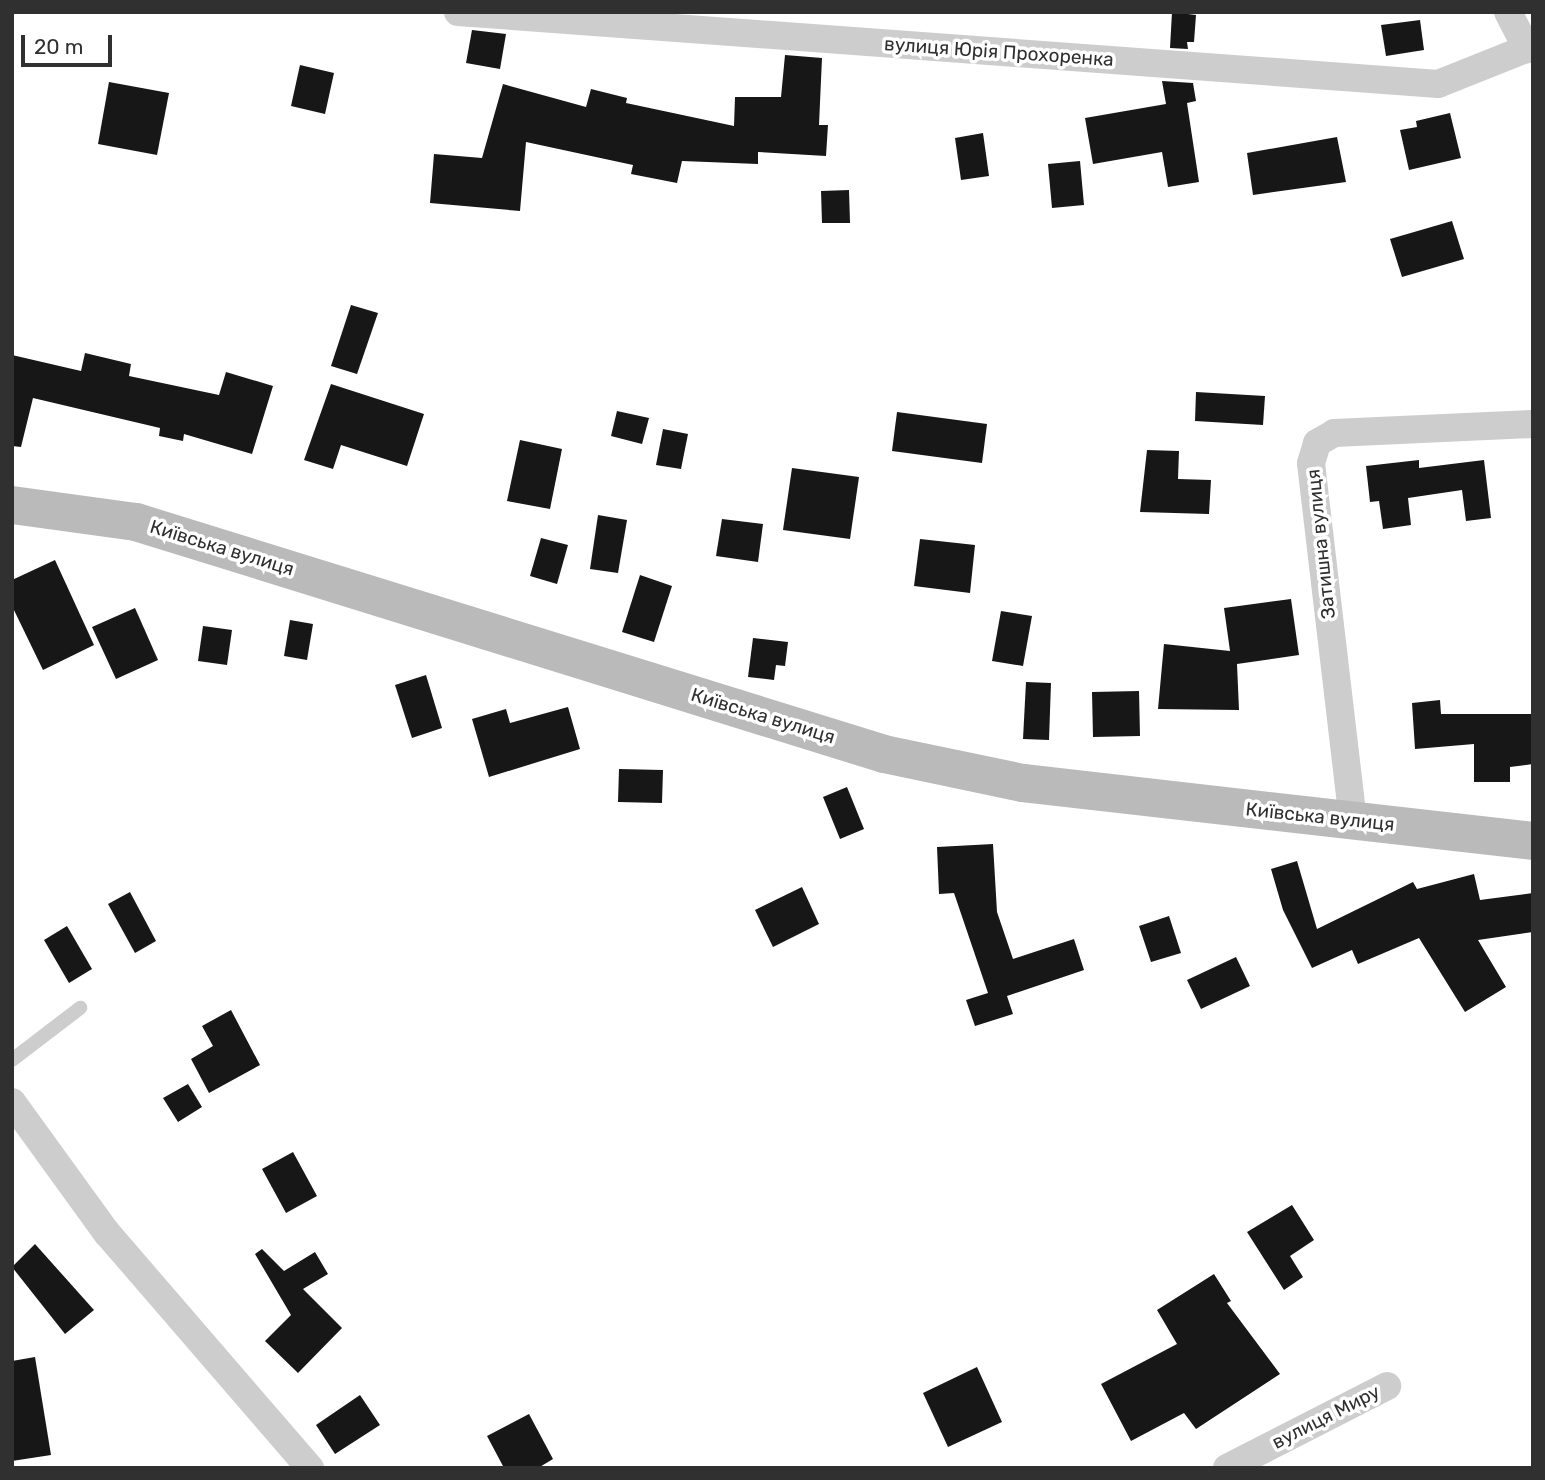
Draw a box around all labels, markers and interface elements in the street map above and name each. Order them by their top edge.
scale bar [24,21,116,65]
street label: вулиця Юрія Прохоренка [883,33,1115,71]
text: 20 m [34,34,83,59]
street label: Затишна вулиця [1302,468,1340,620]
street label: Київська вулиця [147,515,297,581]
street label: Київська вулиця [688,683,838,749]
street label: Київська вулиця [1244,798,1396,836]
street label: вулиця Миру [1268,1380,1384,1454]

